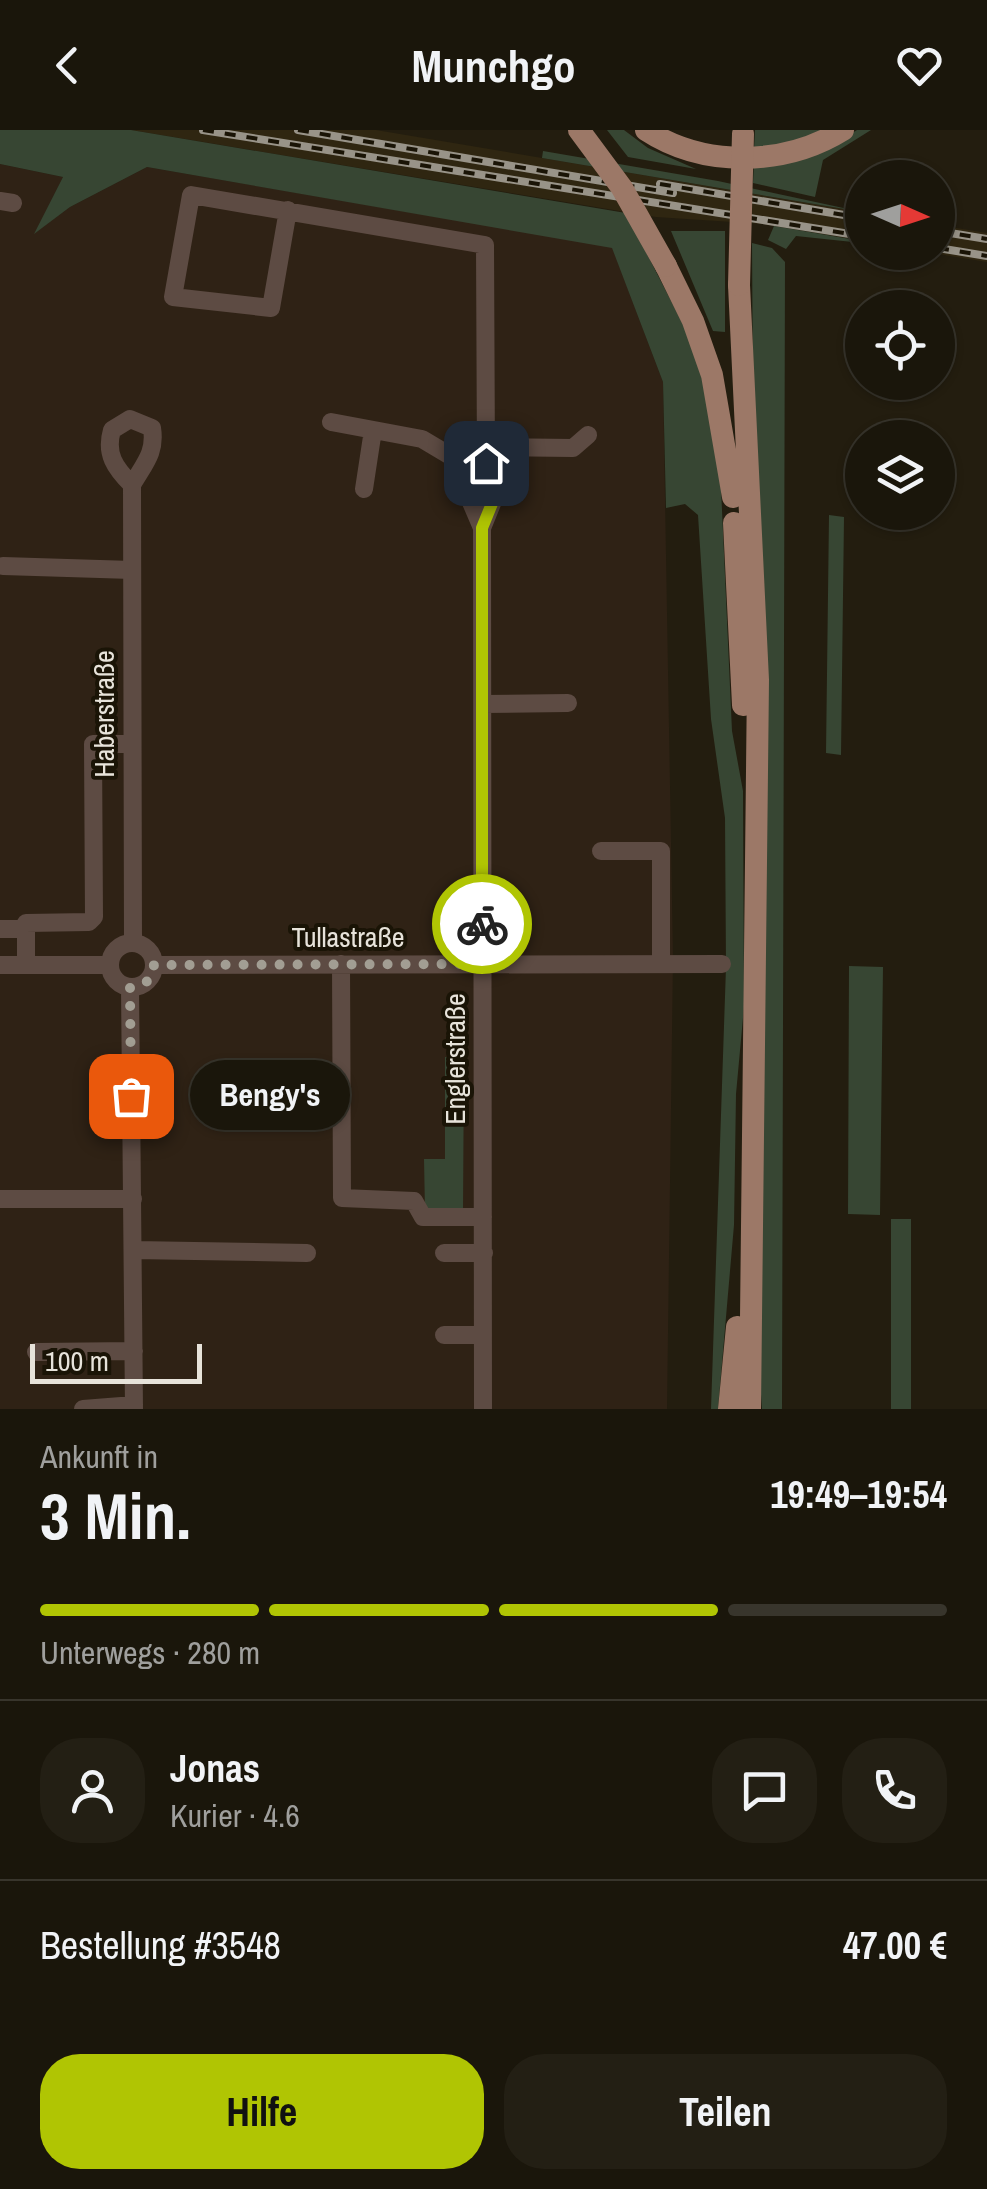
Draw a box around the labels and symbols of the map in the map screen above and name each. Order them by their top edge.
north arrow [845,160,955,270]
pin [444,421,529,506]
street label: Haberstraße [85,650,123,778]
courier [432,874,532,974]
street label: Tullastraße [292,918,404,956]
street label: Englerstraße [436,993,474,1125]
pin [89,1054,174,1139]
callout: Bengy's [191,1061,351,1131]
scale bar [30,1339,202,1384]

